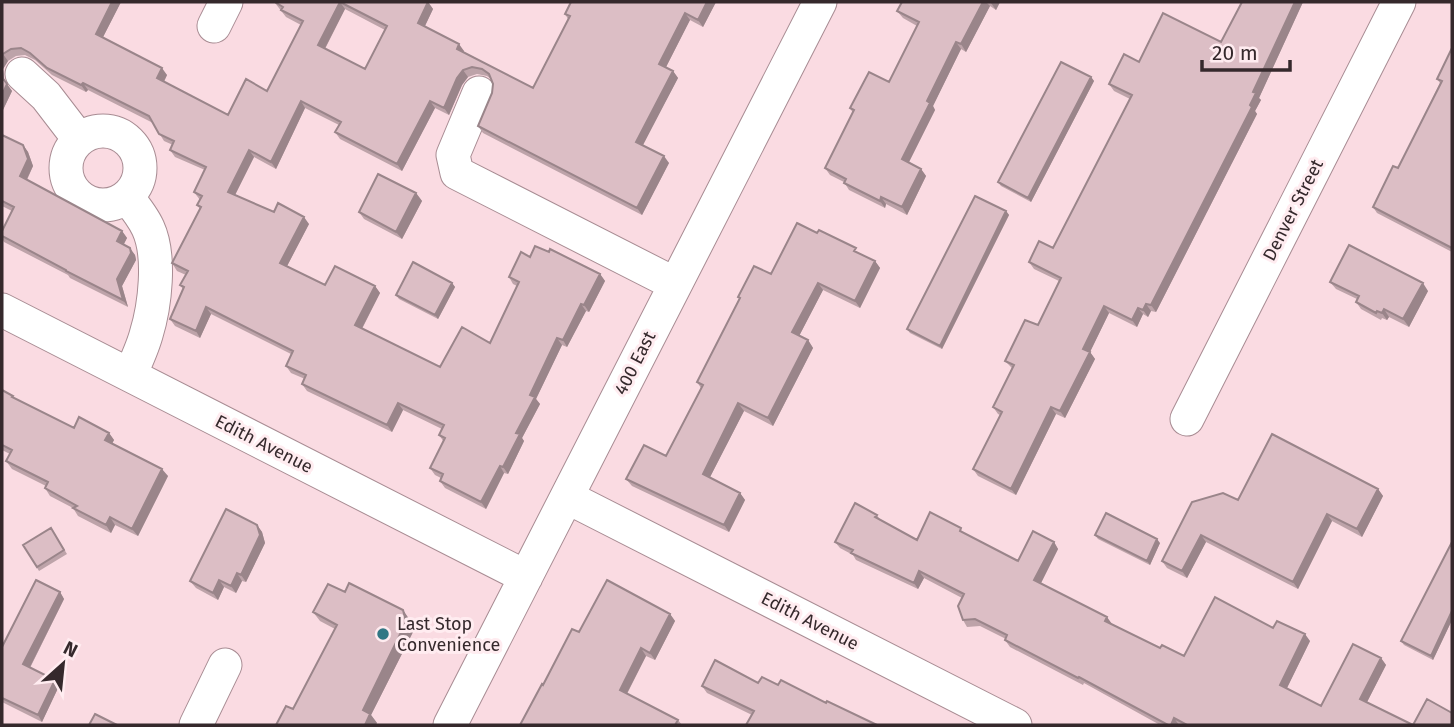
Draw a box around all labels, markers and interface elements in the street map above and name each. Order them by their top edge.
scale bar [1202,28,1290,72]
text: 20 m [1212,40,1258,66]
street label: Denver Street [1258,155,1328,264]
street label: 400 East [610,327,661,398]
street label: Edith Avenue [211,410,317,478]
street label: Edith Avenue [757,587,863,655]
place label: Last Stop Convenience [397,613,500,656]
marker: Last Stop Convenience [375,626,391,642]
north arrow [28,629,98,699]
text: N [60,636,81,662]

